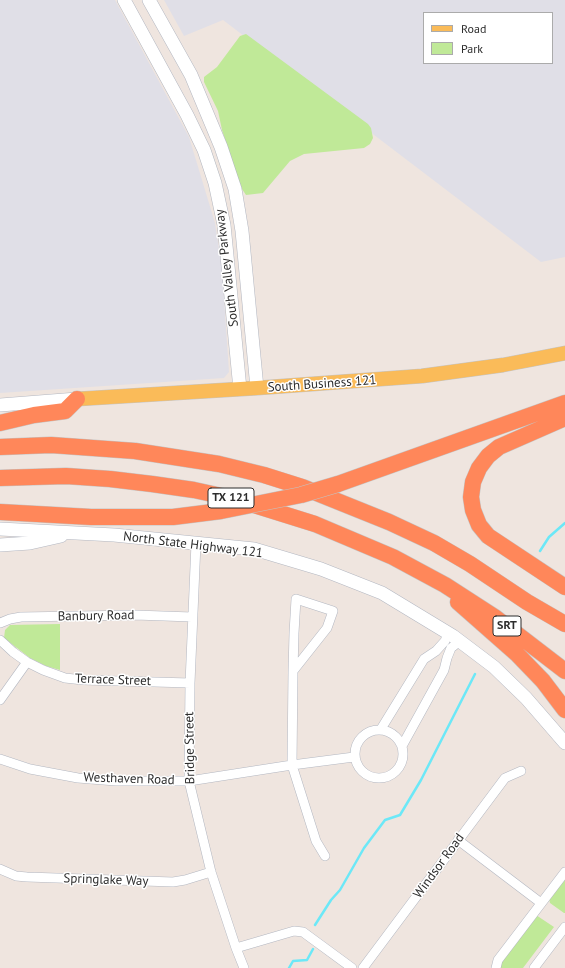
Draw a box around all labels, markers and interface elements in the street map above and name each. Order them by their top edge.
legend [423,12,553,64]
text: Road [461,21,486,36]
text: Park [461,41,483,56]
street label: South Valley Parkway [212,208,242,328]
street label: South Business 121 [267,372,377,396]
road number: TX 121 [208,488,254,508]
street label: North State Highway 121 [122,529,264,561]
street label: Banbury Road [58,608,134,624]
road number: SRT [493,616,521,636]
street label: Terrace Street [75,671,151,689]
street label: Bridge Street [182,711,198,785]
street label: Westhaven Road [83,770,175,788]
street label: Windsor Road [410,831,468,901]
street label: Springlake Way [63,871,149,889]

